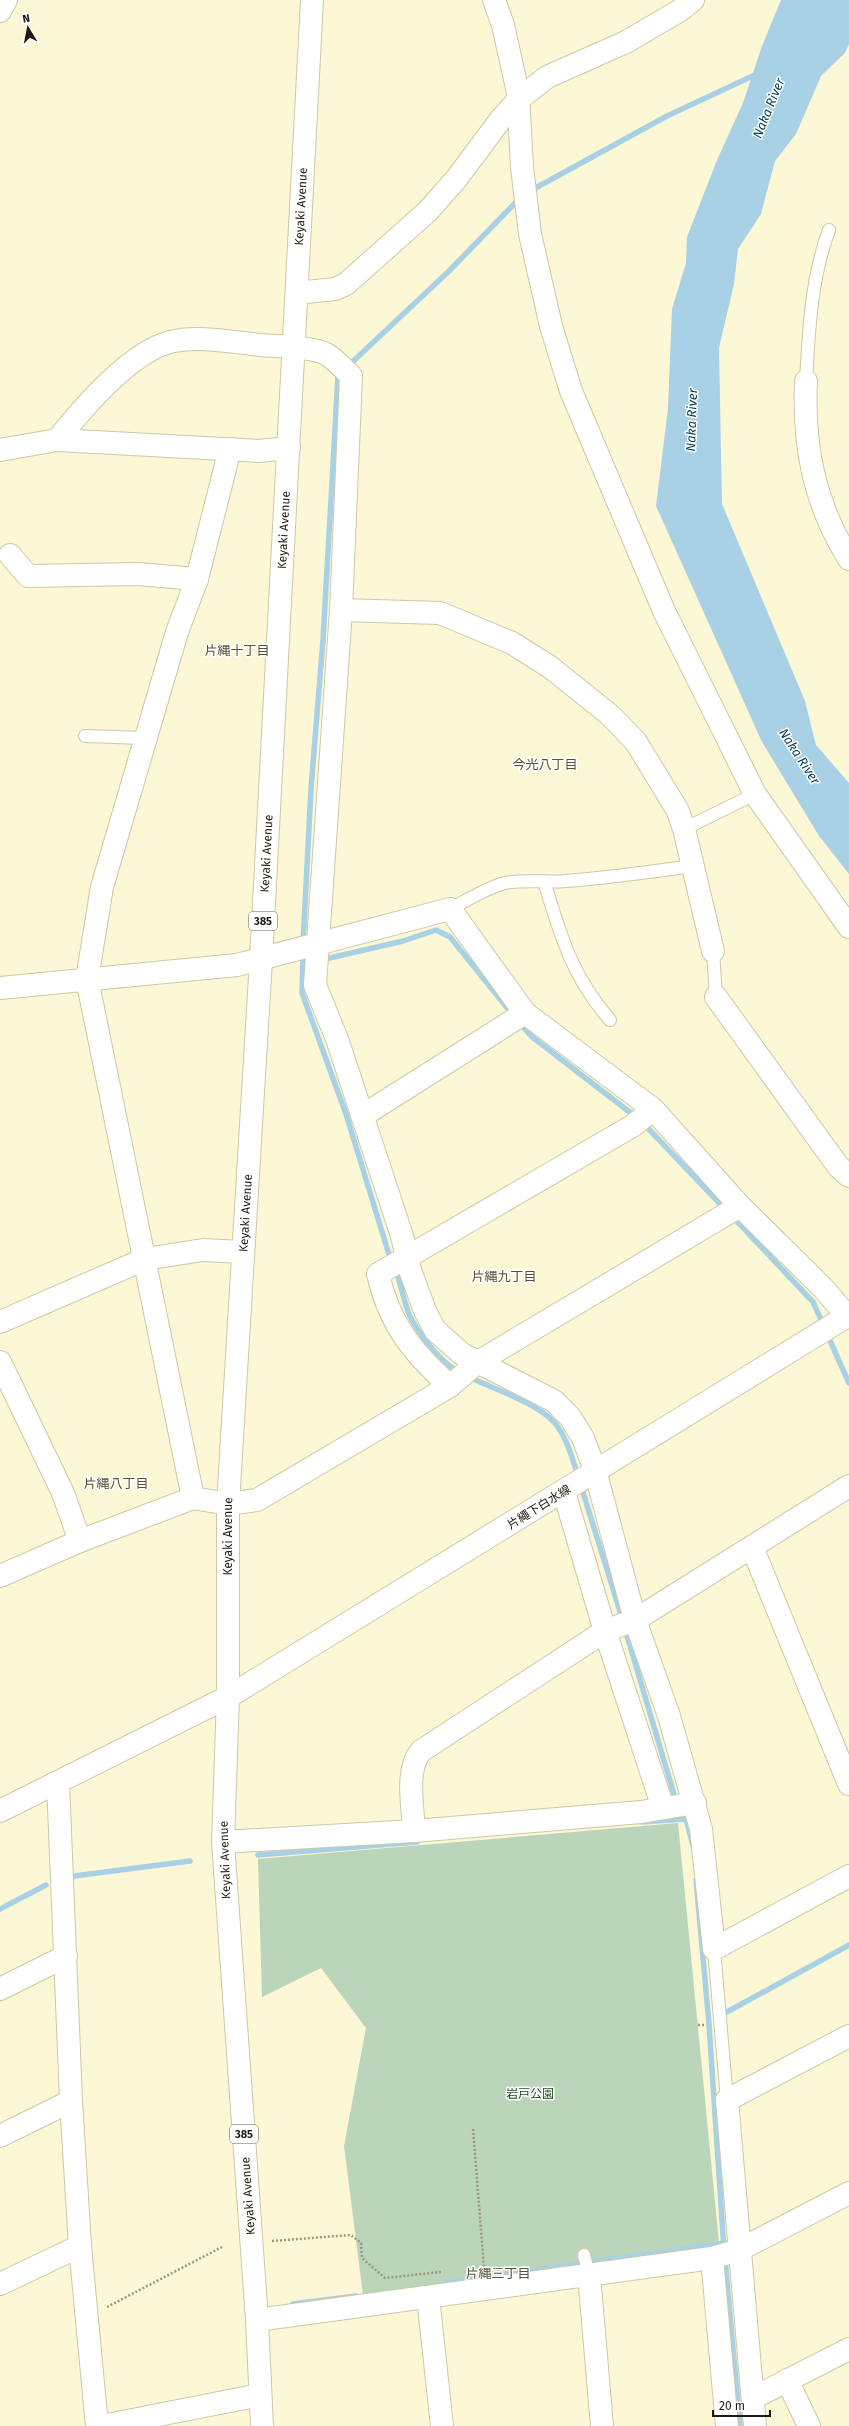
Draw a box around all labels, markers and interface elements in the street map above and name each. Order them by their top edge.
north arrow [8,8,48,48]
text: N [22,12,31,26]
water label: Naka River [750,75,788,140]
street label: Keyaki Avenue [292,167,310,246]
water label: Naka River [683,387,700,452]
street label: Keyaki Avenue [275,491,293,569]
district label: 片縄十丁目 [204,643,270,658]
water label: Naka River [776,726,824,788]
district label: 今光八丁目 [512,757,578,772]
street label: Keyaki Avenue [258,814,276,893]
road number: 385 [249,912,277,930]
street label: Keyaki Avenue [236,1173,255,1252]
district label: 片縄九丁目 [471,1269,537,1284]
district label: 片縄八丁目 [83,1476,149,1491]
street label: 片繩下白水線 [505,1482,573,1532]
street label: Keyaki Avenue [221,1497,235,1576]
street label: Keyaki Avenue [217,1821,233,1899]
park label: 岩戸公園 [506,2087,554,2101]
road number: 385 [230,2125,258,2143]
street label: Keyaki Avenue [238,2157,258,2235]
district label: 片縄三丁目 [465,2266,531,2281]
scale bar [713,2392,770,2418]
text: 20 m [719,2399,745,2413]

